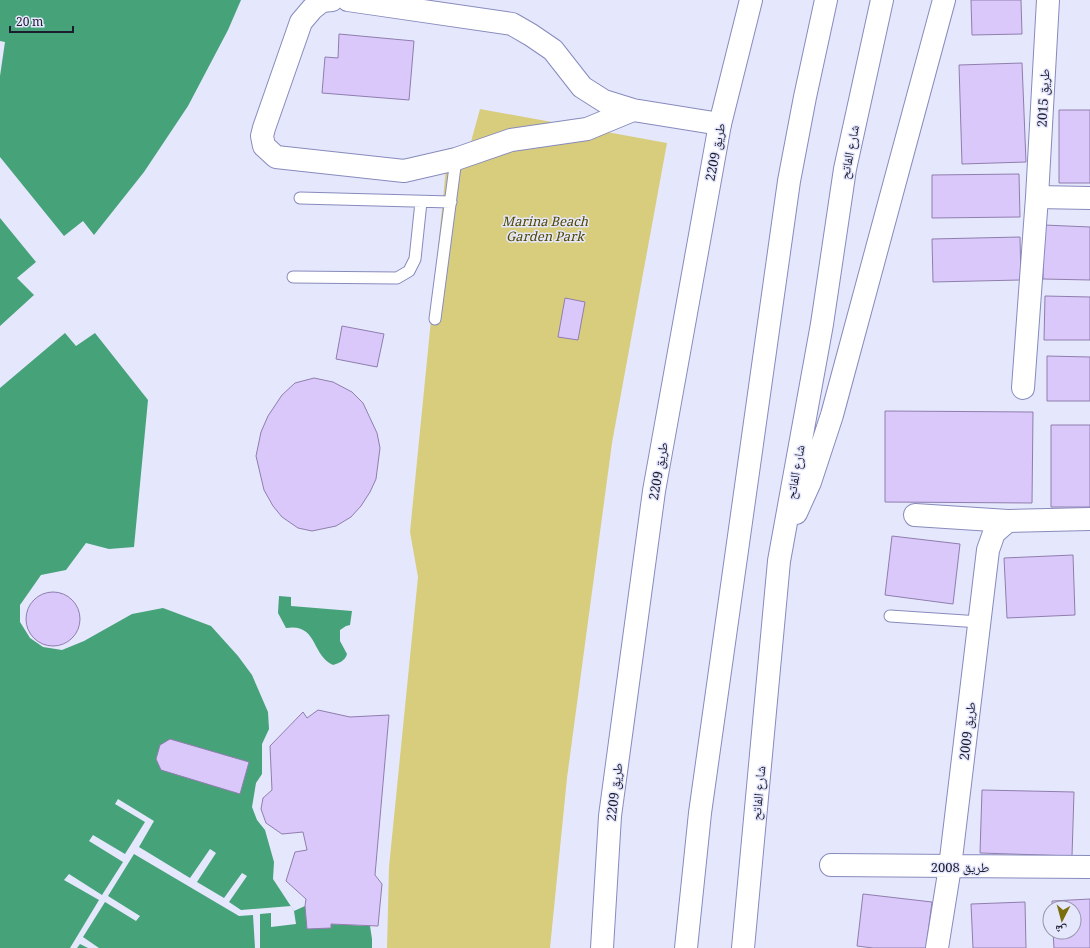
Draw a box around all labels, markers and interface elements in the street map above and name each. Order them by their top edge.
scale bar [10,8,73,34]
text: 20 m [16,13,43,34]
street label: طريق 2015 [1032,68,1058,128]
street label: طريق 2209 [701,122,733,183]
street label: شارع الفاتح [835,123,867,181]
park label: Marina Beach Garden Park [502,212,589,249]
street label: طريق 2209 [644,441,676,502]
street label: شارع الفاتح [781,443,813,501]
street label: طريق 2009 [954,701,983,762]
street label: طريق 2209 [601,762,630,823]
street label: شارع الفاتح [747,765,773,821]
street label: طريق 2008 [931,858,989,880]
north arrow [1042,900,1082,940]
text: ش [1054,918,1068,939]

